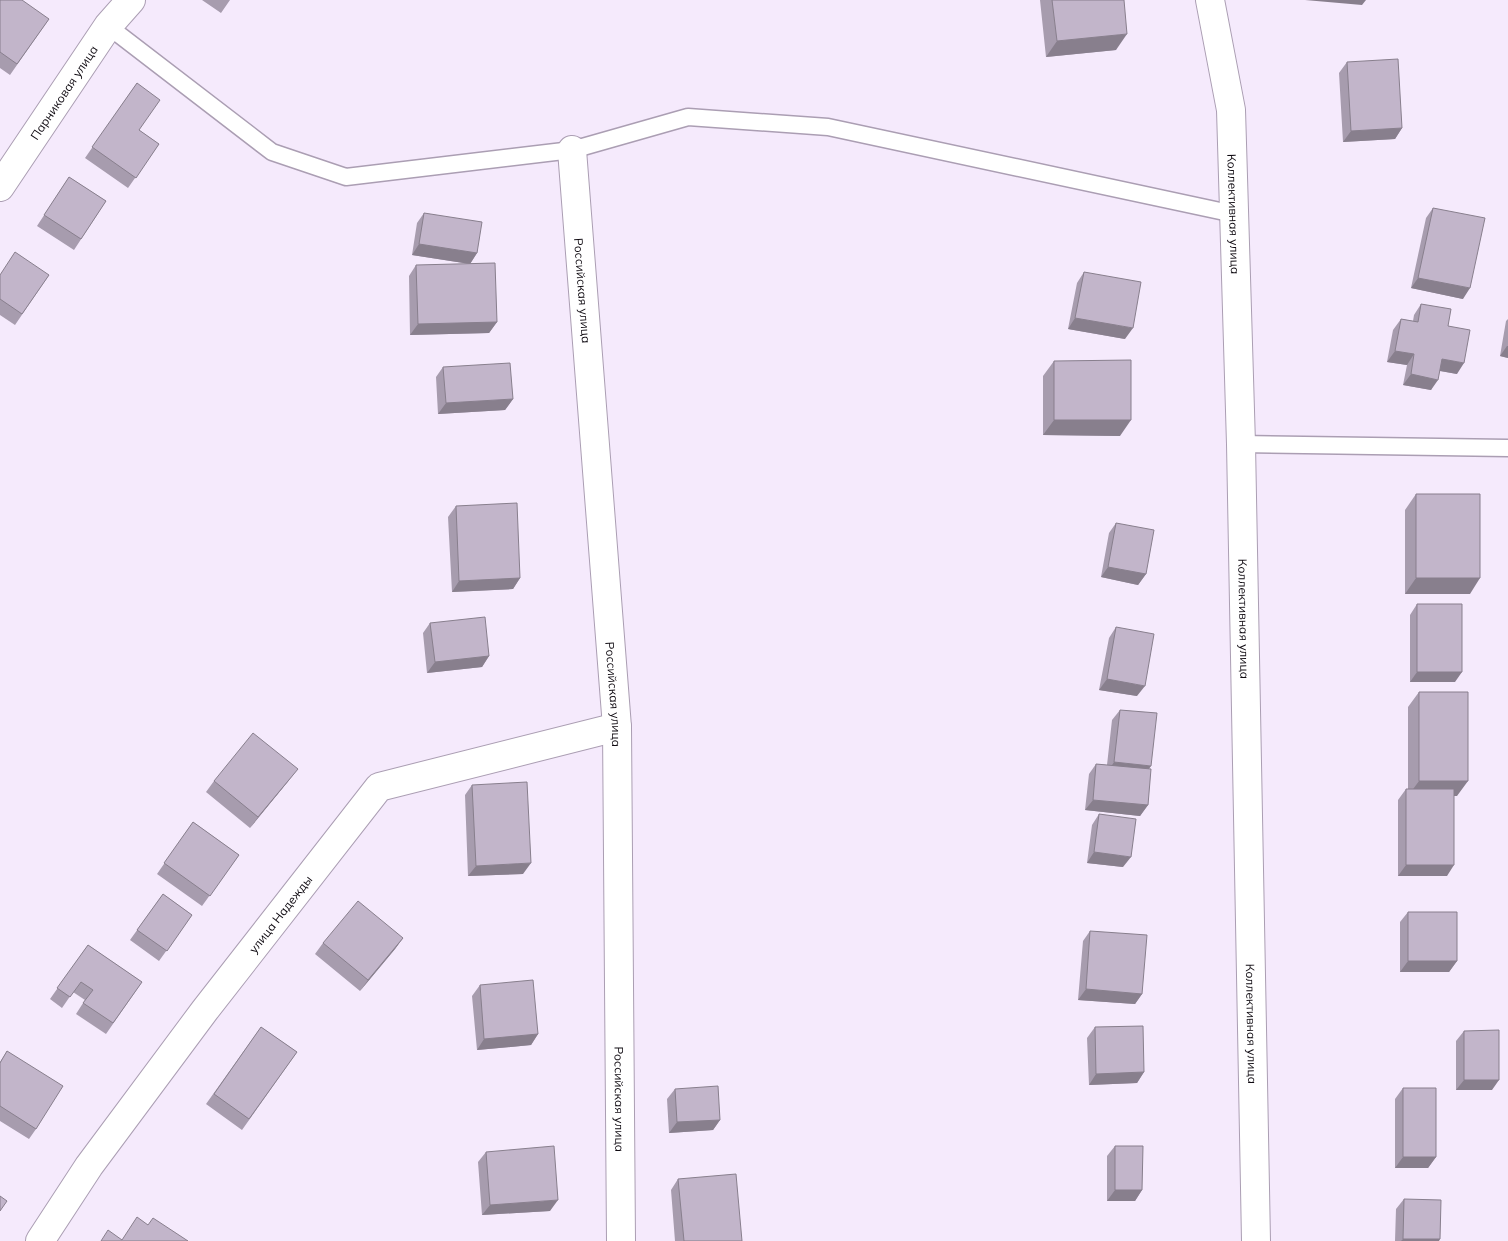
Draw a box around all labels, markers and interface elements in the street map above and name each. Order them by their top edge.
street label: Парниковая улица [27,42,100,142]
street label: Коллективная улица [1225,154,1243,274]
street label: Российская улица [571,237,595,344]
street label: Коллективная улица [1236,558,1253,679]
street label: Российская улица [603,641,625,747]
street label: улица Надежды [245,872,315,956]
street label: Коллективная улица [1243,963,1261,1084]
street label: Российская улица [612,1046,628,1152]

